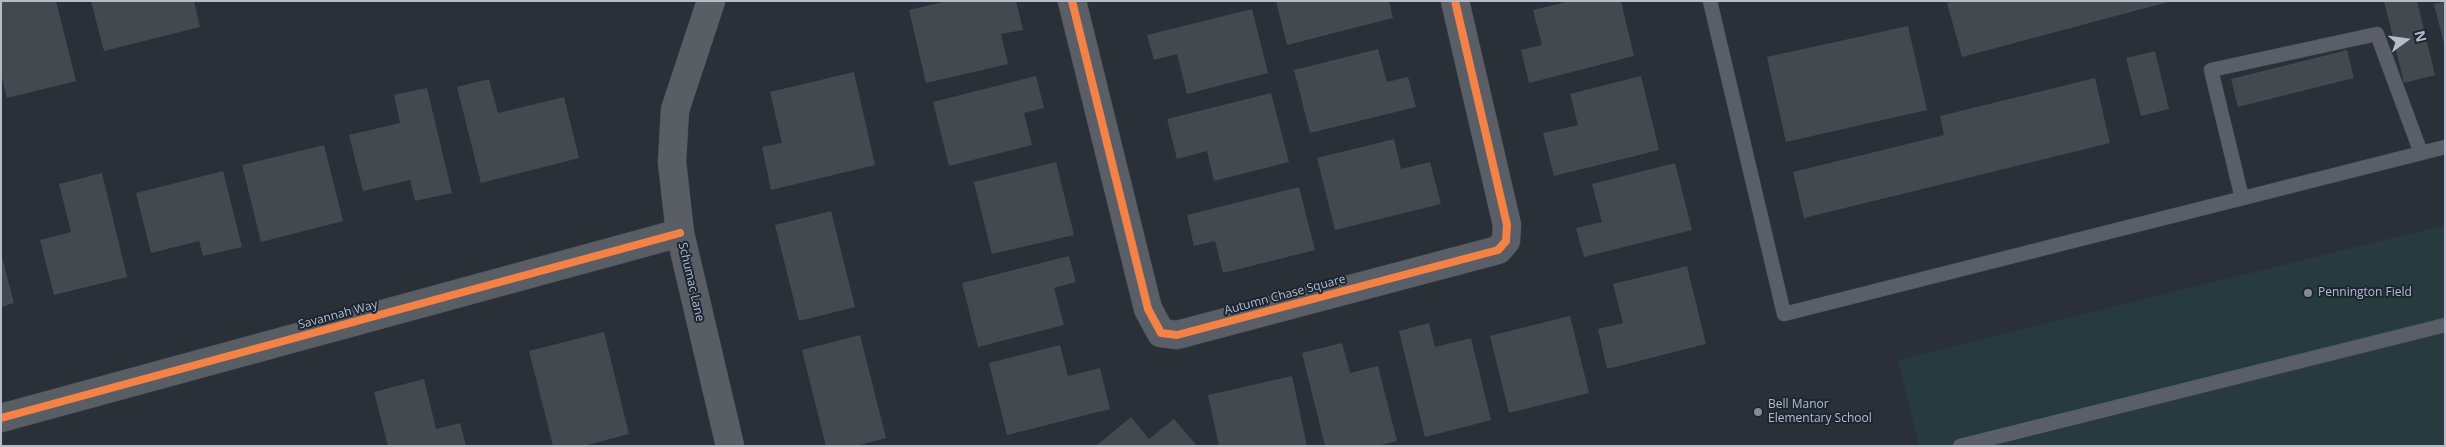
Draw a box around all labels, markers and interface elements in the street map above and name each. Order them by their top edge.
north arrow [2381,15,2431,65]
text: N [2410,28,2432,44]
street label: Schumac Lane [675,241,707,323]
street label: Autumn Chase Square [1223,272,1347,318]
place label: Pennington Field [2318,286,2412,300]
marker: Pennington Field [2302,287,2314,299]
street label: Savannah Way [297,297,379,333]
place label: Bell Manor Elementary School [1768,398,1872,426]
marker: Bell Manor Elementary School [1752,406,1764,418]

